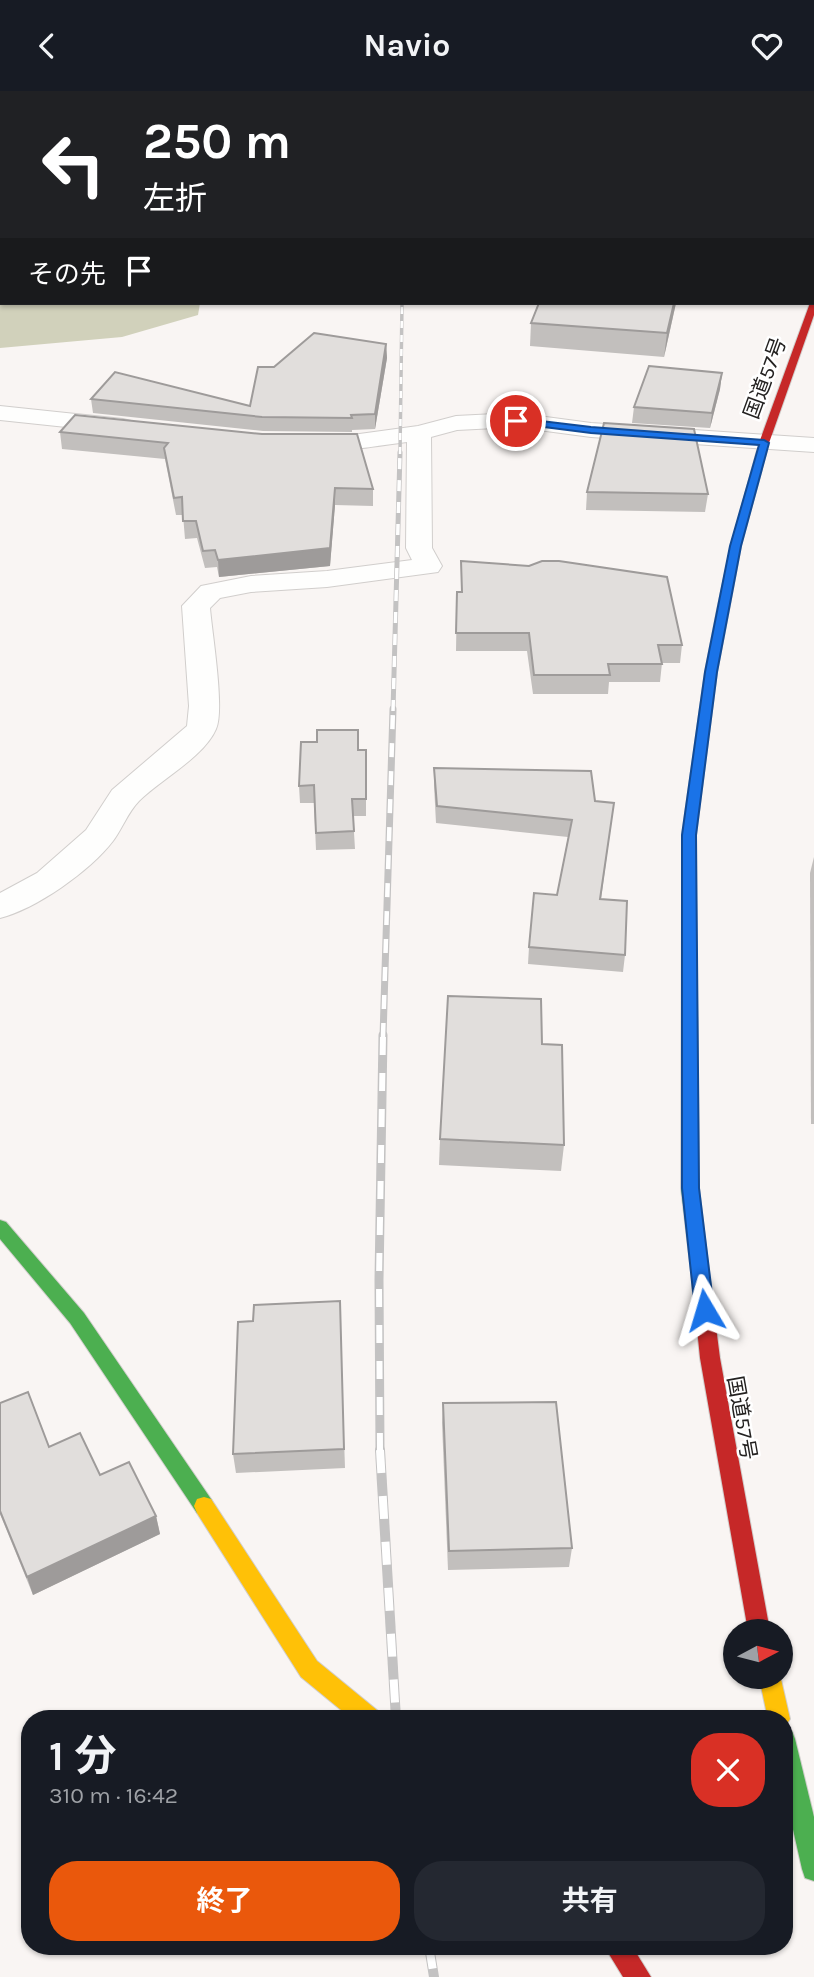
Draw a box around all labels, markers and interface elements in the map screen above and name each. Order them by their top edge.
icon: back [28,27,66,65]
text: Navio [364,27,450,64]
icon: heart [748,27,786,65]
text: 250 m [143,113,291,170]
icon: left [28,119,119,210]
text: 左折 [143,180,207,217]
icon: arrive [120,252,158,290]
text: その先 [28,259,106,290]
street label: 国道57号 [739,334,791,422]
pin [486,391,546,451]
icon: arrive [497,402,535,440]
position arrow [668,1273,742,1347]
street label: 国道57号 [723,1374,761,1462]
north arrow [723,1619,793,1689]
map controls [723,1619,793,1689]
text: 1 分 [49,1731,117,1781]
button: close [691,1733,765,1807]
text: 310 m · 16:42 [49,1782,178,1809]
button: 終了 [49,1861,400,1941]
button: 共有 [414,1861,765,1941]

